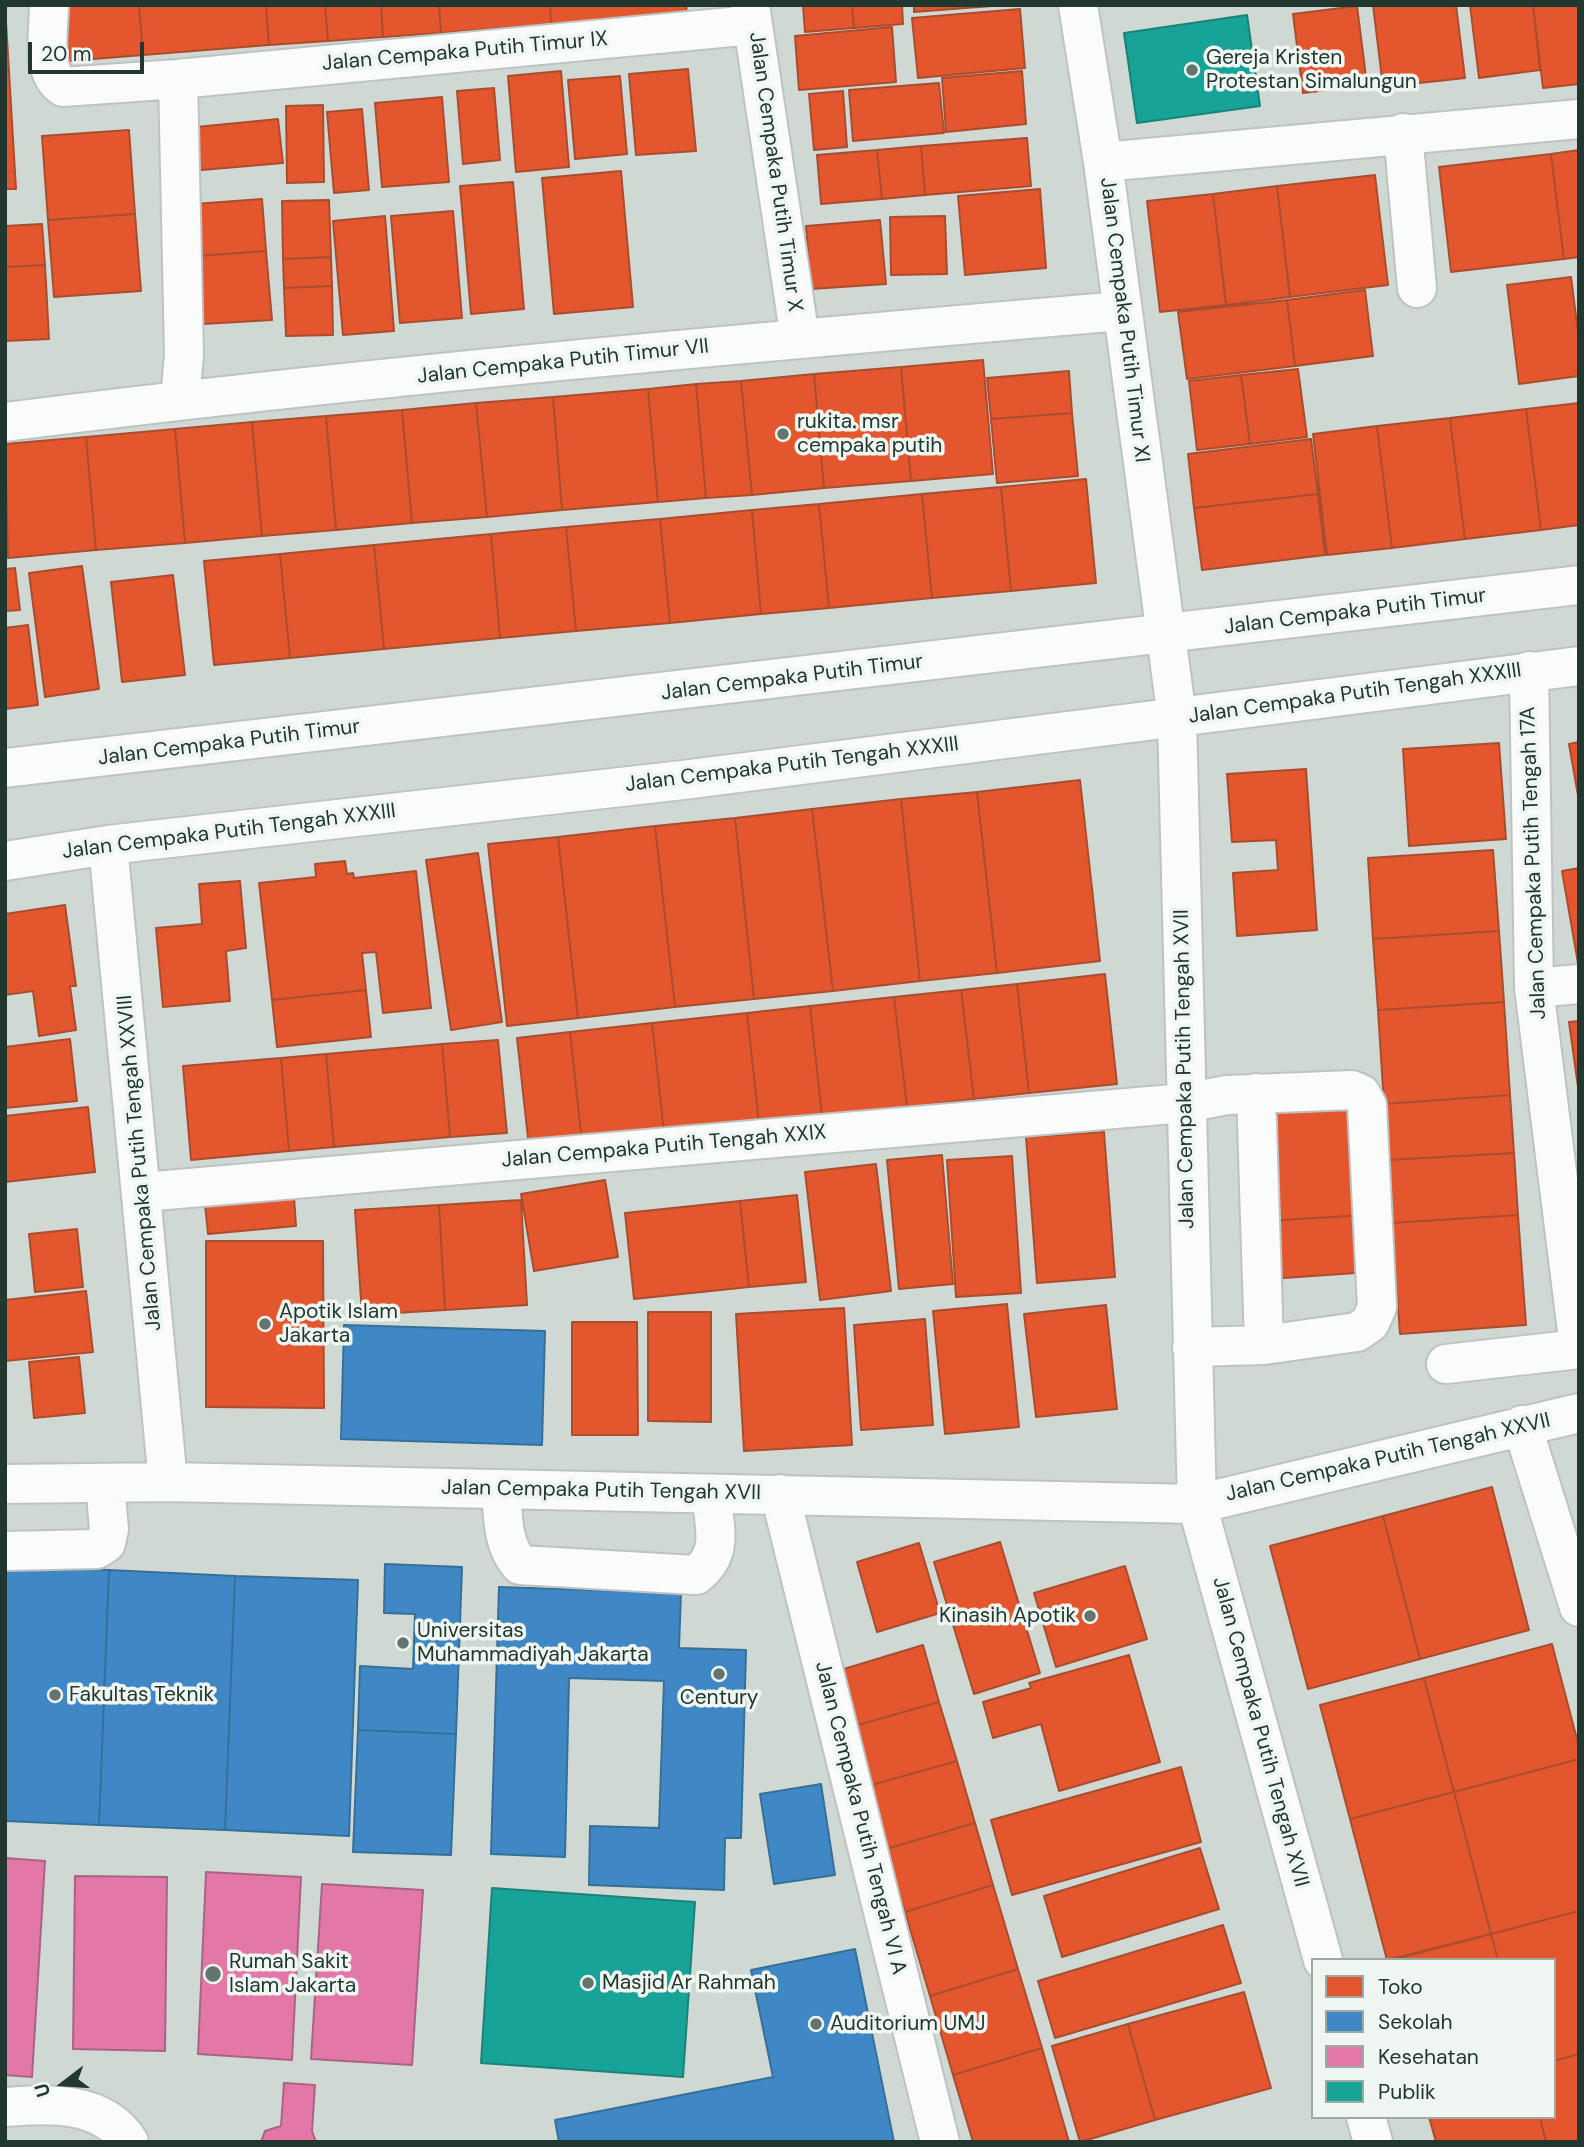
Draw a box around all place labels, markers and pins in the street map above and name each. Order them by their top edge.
place label: Gereja Kristen Protestan Simalungun [1206,45,1417,95]
marker: Gereja Kristen Protestan Simalungun [1184,62,1200,78]
place label: rukita. msr cempaka putih [797,409,942,459]
marker: rukita. msr cempaka putih [775,426,791,442]
place label: Apotik Islam Jakarta [279,1299,398,1349]
marker: Apotik Islam Jakarta [257,1316,273,1332]
place label: Kinasih Apotik [939,1603,1076,1629]
marker: Kinasih Apotik [1082,1608,1098,1624]
place label: Universitas Muhammadiyah Jakarta [417,1618,649,1668]
marker: Universitas Muhammadiyah Jakarta [395,1635,411,1651]
marker: Century [711,1666,727,1682]
place label: Fakultas Teknik [69,1682,214,1708]
place label: Century [680,1685,758,1711]
marker: Fakultas Teknik [47,1687,63,1703]
place label: Rumah Sakit Islam Jakarta [229,1949,356,1999]
marker: Rumah Sakit Islam Jakarta [203,1964,223,1984]
place label: Masjid Ar Rahmah [602,1970,776,1996]
marker: Masjid Ar Rahmah [580,1975,596,1991]
place label: Auditorium UMJ [830,2011,985,2037]
marker: Auditorium UMJ [808,2016,824,2032]

